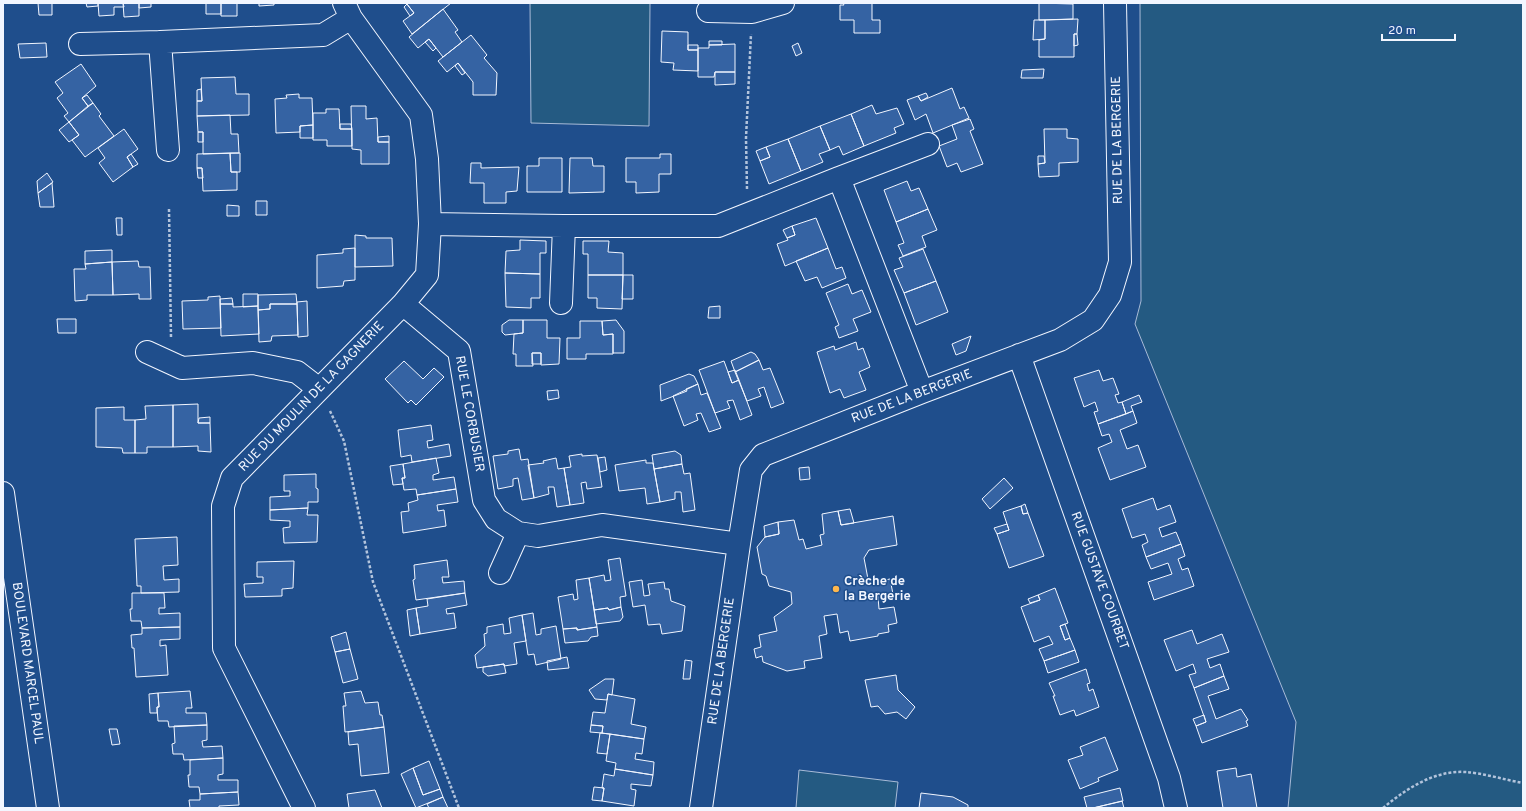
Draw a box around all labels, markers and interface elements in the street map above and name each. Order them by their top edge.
scale bar [1382,16,1455,42]
text: 20 m [1388,23,1416,39]
street label: RUE DE LA BERGERIE [1109,76,1127,204]
street label: RUE DU MOULIN DE LA GAGNERIE [236,319,388,475]
street label: RUE LE CORBUSIER [451,355,487,473]
street label: RUE DE LA BERGERIE [849,367,975,427]
street label: RUE GUSTAVE COURBET [1067,510,1131,652]
place label: Crèche de la Bergerie [844,574,911,605]
street label: BOULEVARD MARCEL PAUL [8,581,46,745]
marker: Crèche de la Bergerie [831,584,841,594]
street label: RUE DE LA BERGERIE [705,596,739,726]

